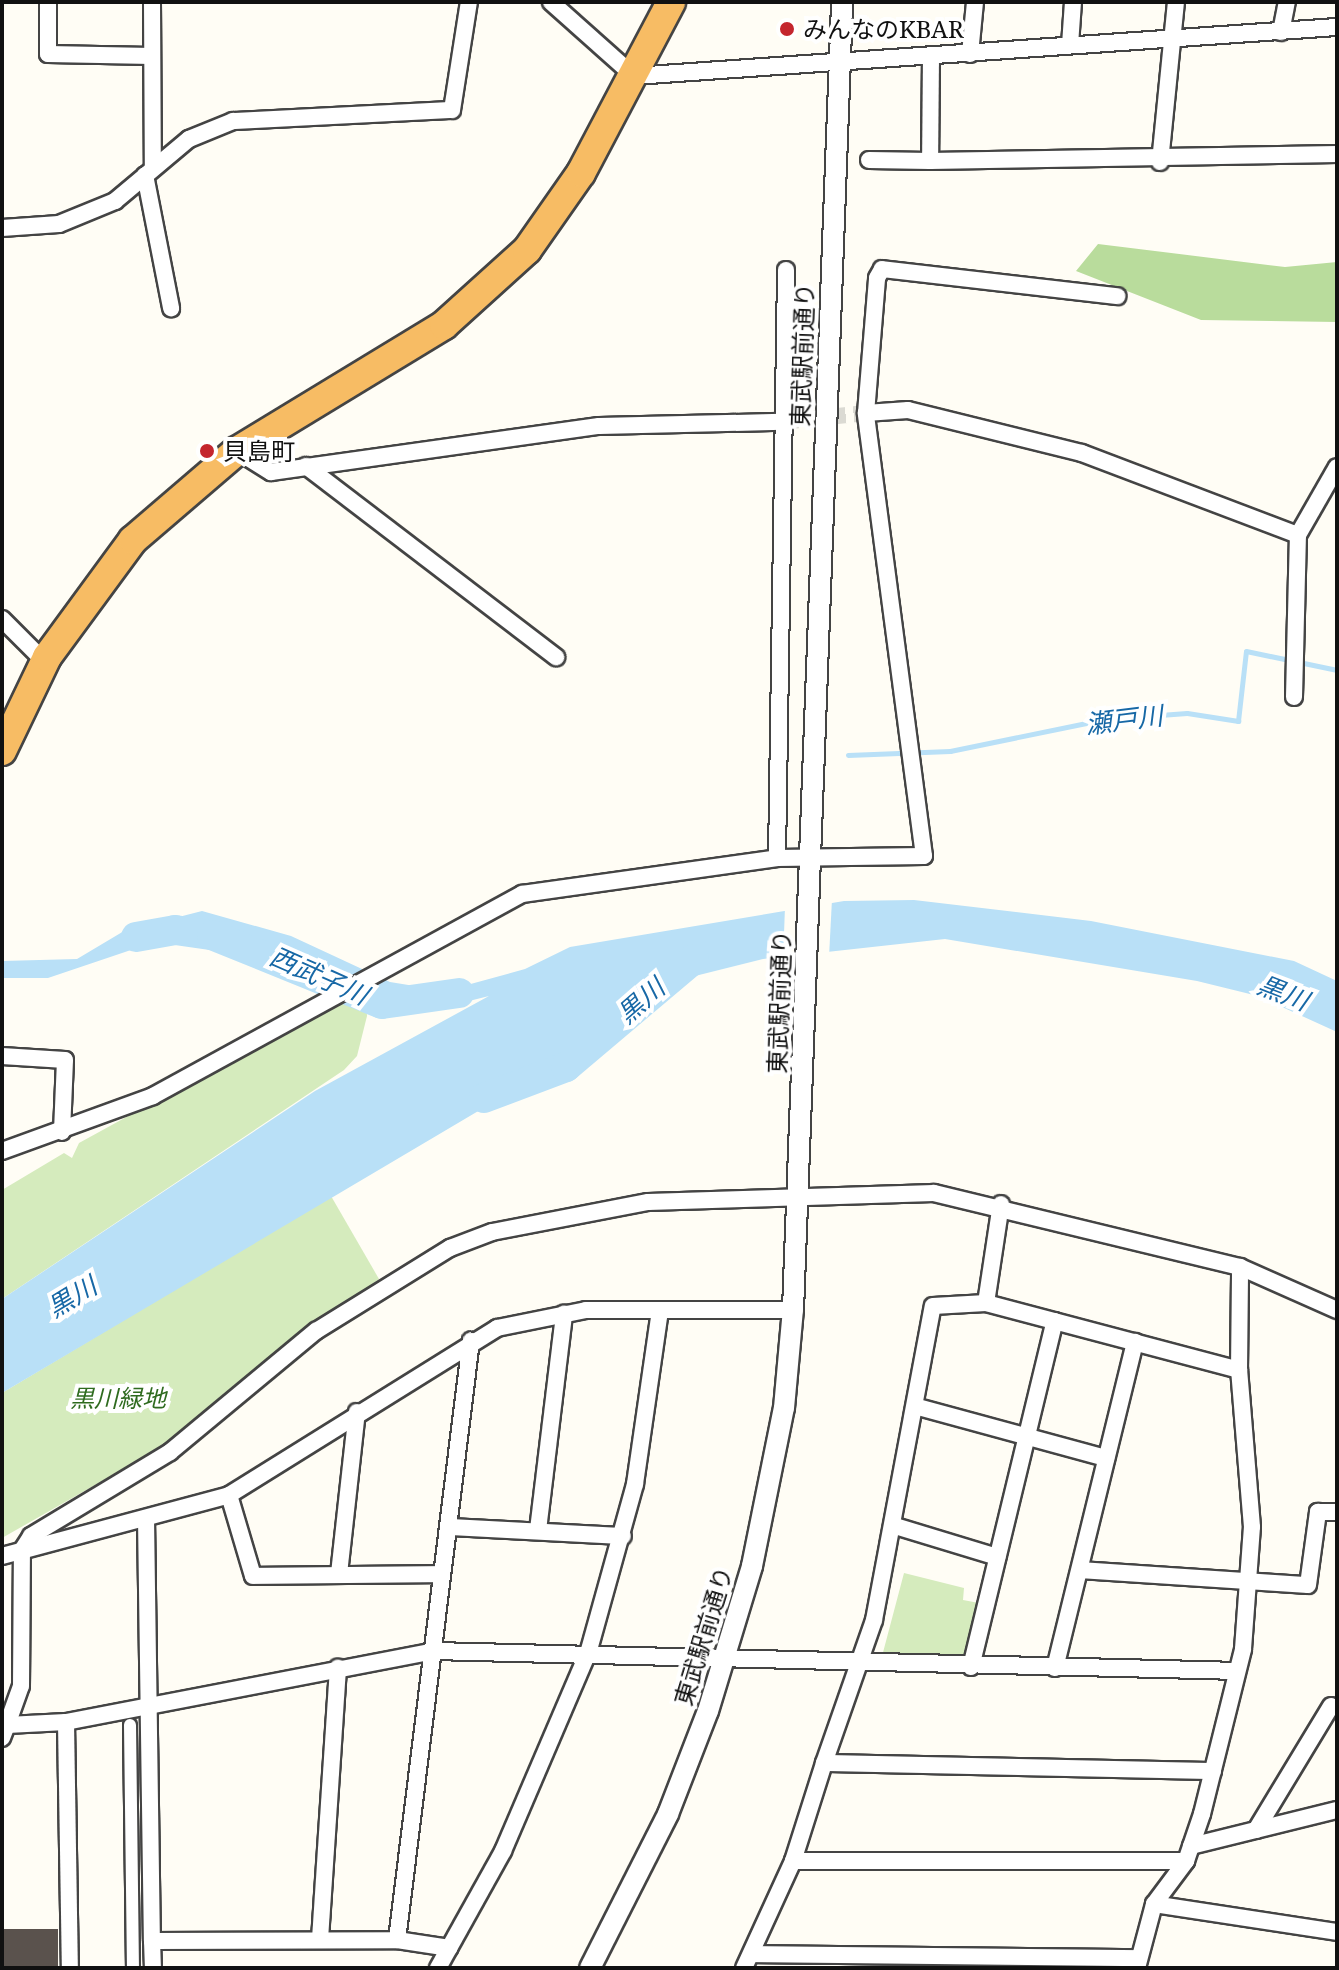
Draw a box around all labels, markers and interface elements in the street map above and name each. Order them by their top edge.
place label: みんなのKBAR [803,15,964,43]
marker: みんなのKBAR [778,20,796,38]
street label: 東武駅前通り [785,283,819,427]
place label: 貝島町 [223,437,295,465]
marker: 貝島町 [198,442,216,460]
water label: 瀬戸川 [1083,700,1165,740]
street label: 東武駅前通り [762,930,796,1074]
water label: 西武子川 [265,941,373,1011]
water label: 黒川 [1253,969,1313,1017]
water label: 黒川 [611,972,671,1030]
water label: 黒川 [42,1270,102,1324]
park label: 黒川緑地 [70,1384,166,1412]
street label: 東武駅前通り [668,1563,738,1709]

